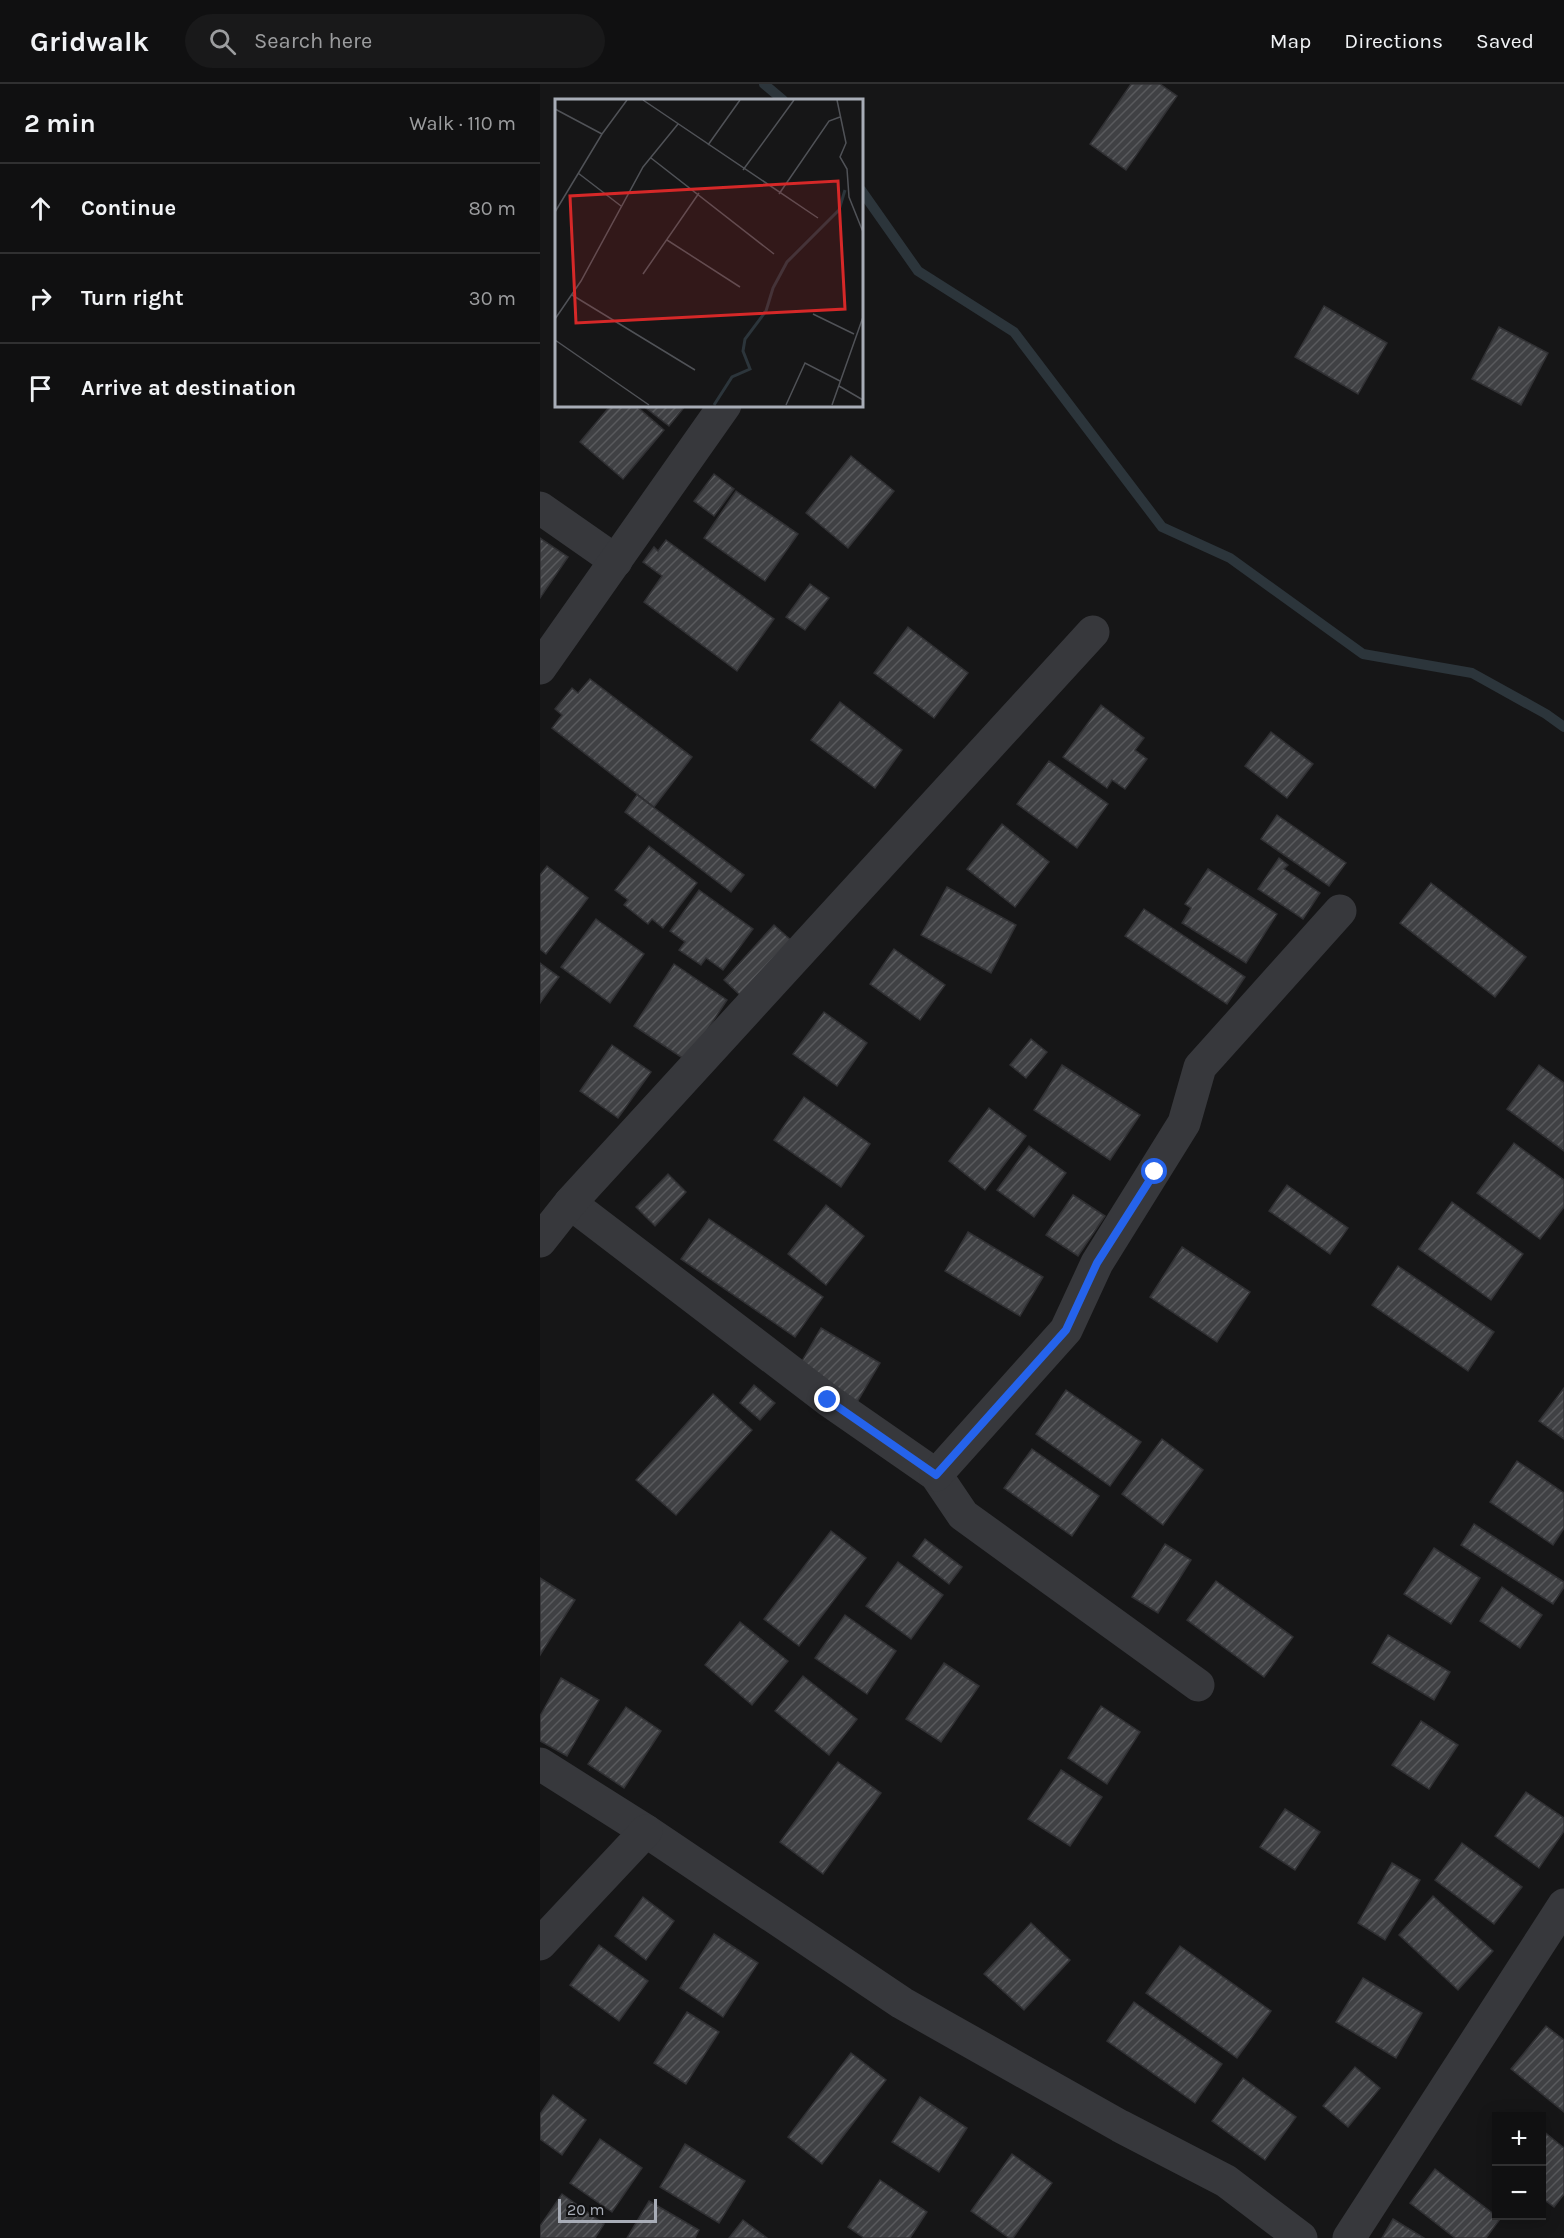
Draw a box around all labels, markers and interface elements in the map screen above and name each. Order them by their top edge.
search box [185,14,605,68]
text: Gridwalk [30,25,149,58]
icon: search [206,25,239,58]
text: Search here [254,28,372,54]
text: Map [1270,29,1311,53]
text: Directions [1344,29,1443,53]
text: Saved [1476,29,1534,53]
inset map [555,99,862,406]
text: 2 min [24,108,96,139]
text: Walk · 110 m [409,112,516,135]
icon: ahead [24,192,57,225]
text: Continue [81,195,176,221]
text: 80 m [468,197,516,220]
icon: right [24,282,57,315]
text: Turn right [81,285,184,311]
text: 30 m [469,287,516,310]
icon: arrive [24,372,57,405]
text: Arrive at destination [81,375,296,401]
route start [1141,1158,1167,1184]
route end [814,1386,840,1412]
map controls [1492,2112,1546,2220]
button: + [1492,2112,1546,2166]
button: − [1492,2166,1546,2220]
scale bar [558,2196,657,2224]
text: 20 m [567,2200,605,2219]

